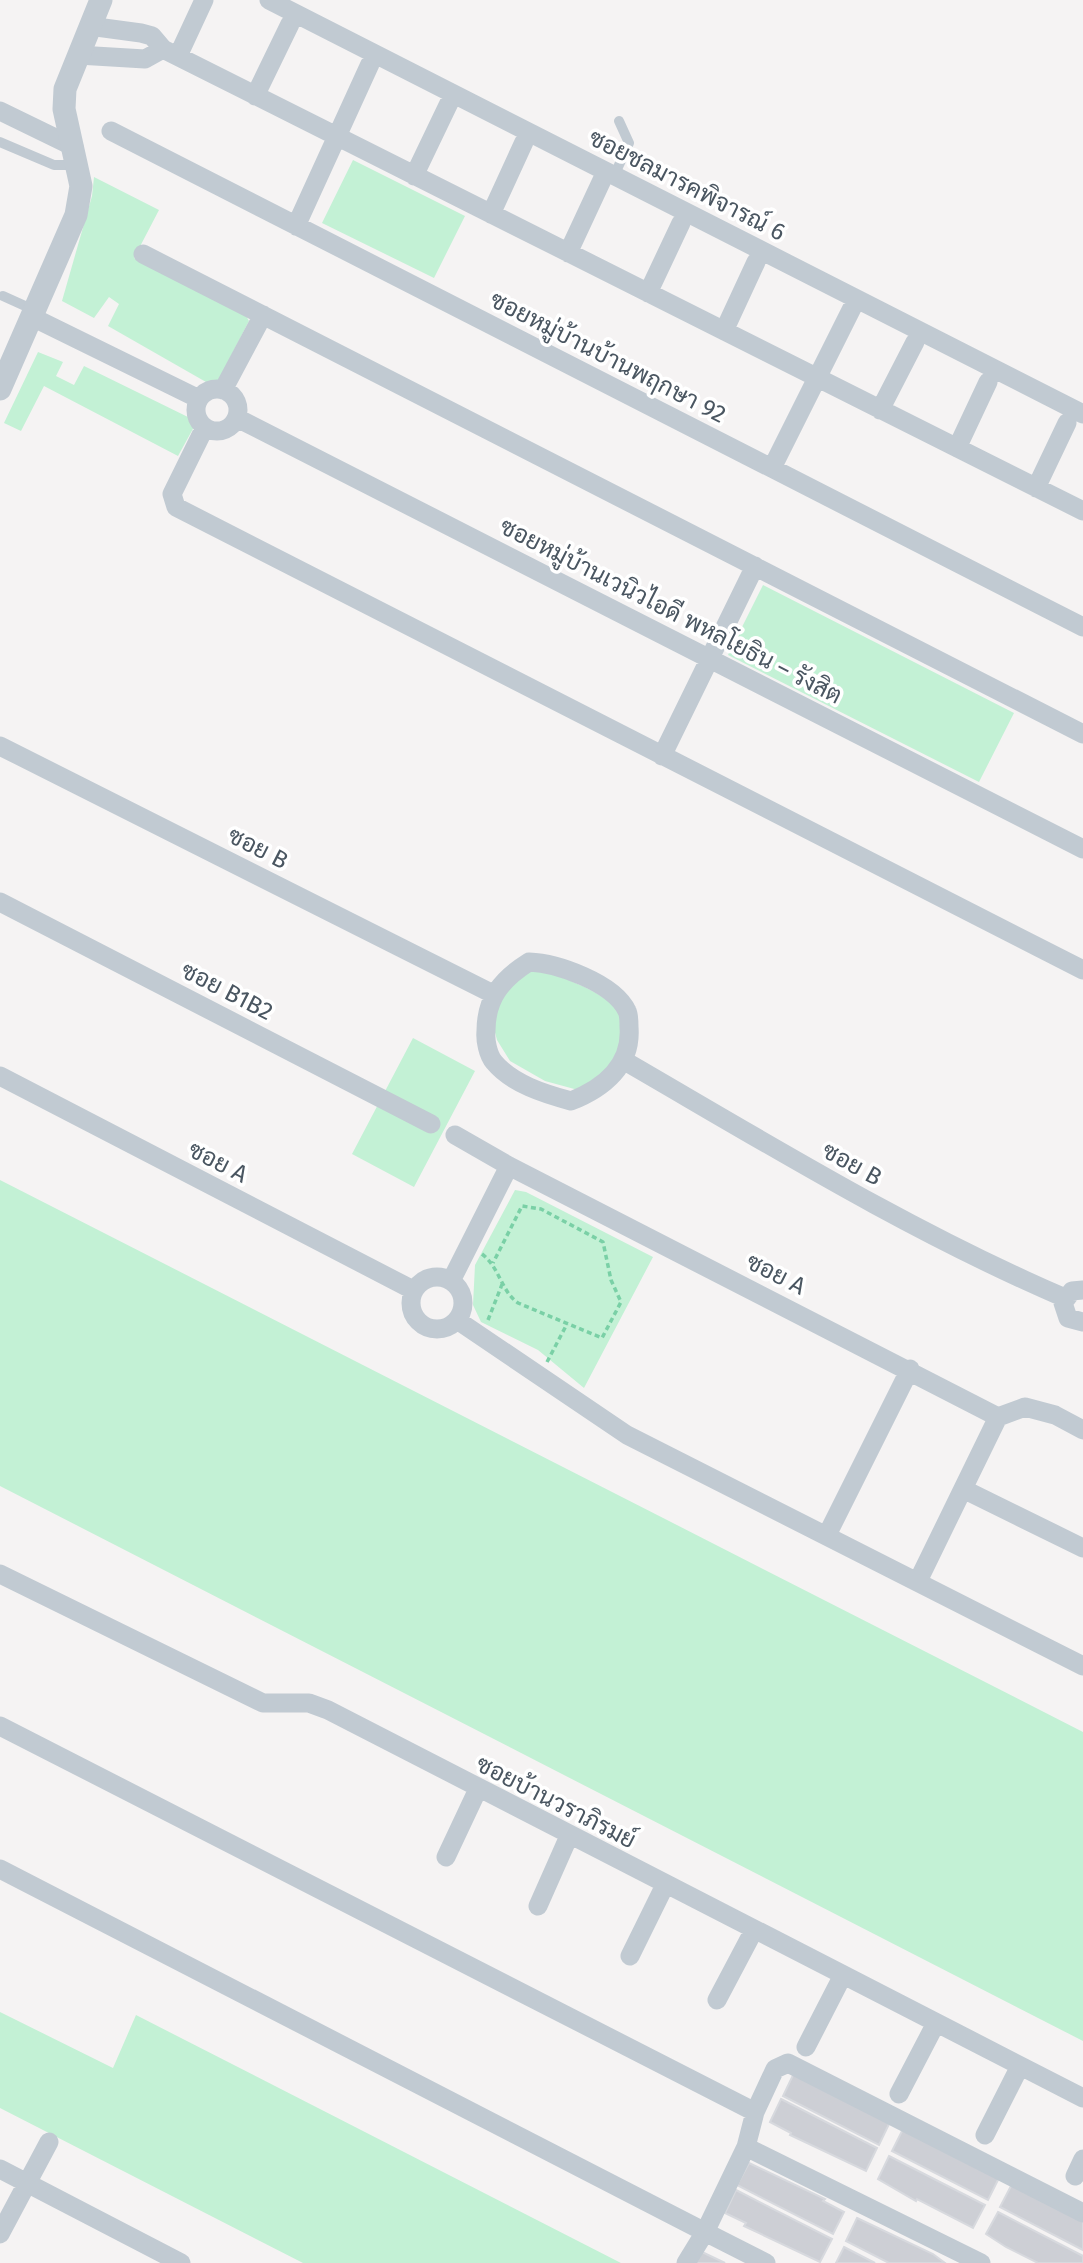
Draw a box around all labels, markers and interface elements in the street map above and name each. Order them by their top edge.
street label: ซอยชลมารคพิจารณ์ 6 [584,122,791,247]
street label: ซอยหมู่บ้านบ้านพฤกษา 92 [484,284,731,431]
street label: ซอยหมู่บ้านเวนิวไอดี พหลโยธิน – รังสิต [494,510,848,712]
street label: ซอย B [223,821,293,875]
street label: ซอย B1B2 [176,956,278,1026]
street label: ซอย A [184,1135,253,1189]
street label: ซอย B [817,1136,887,1192]
street label: ซอย A [742,1247,811,1301]
street label: ซอยบ้านวราภิรมย์ [471,1748,641,1854]

